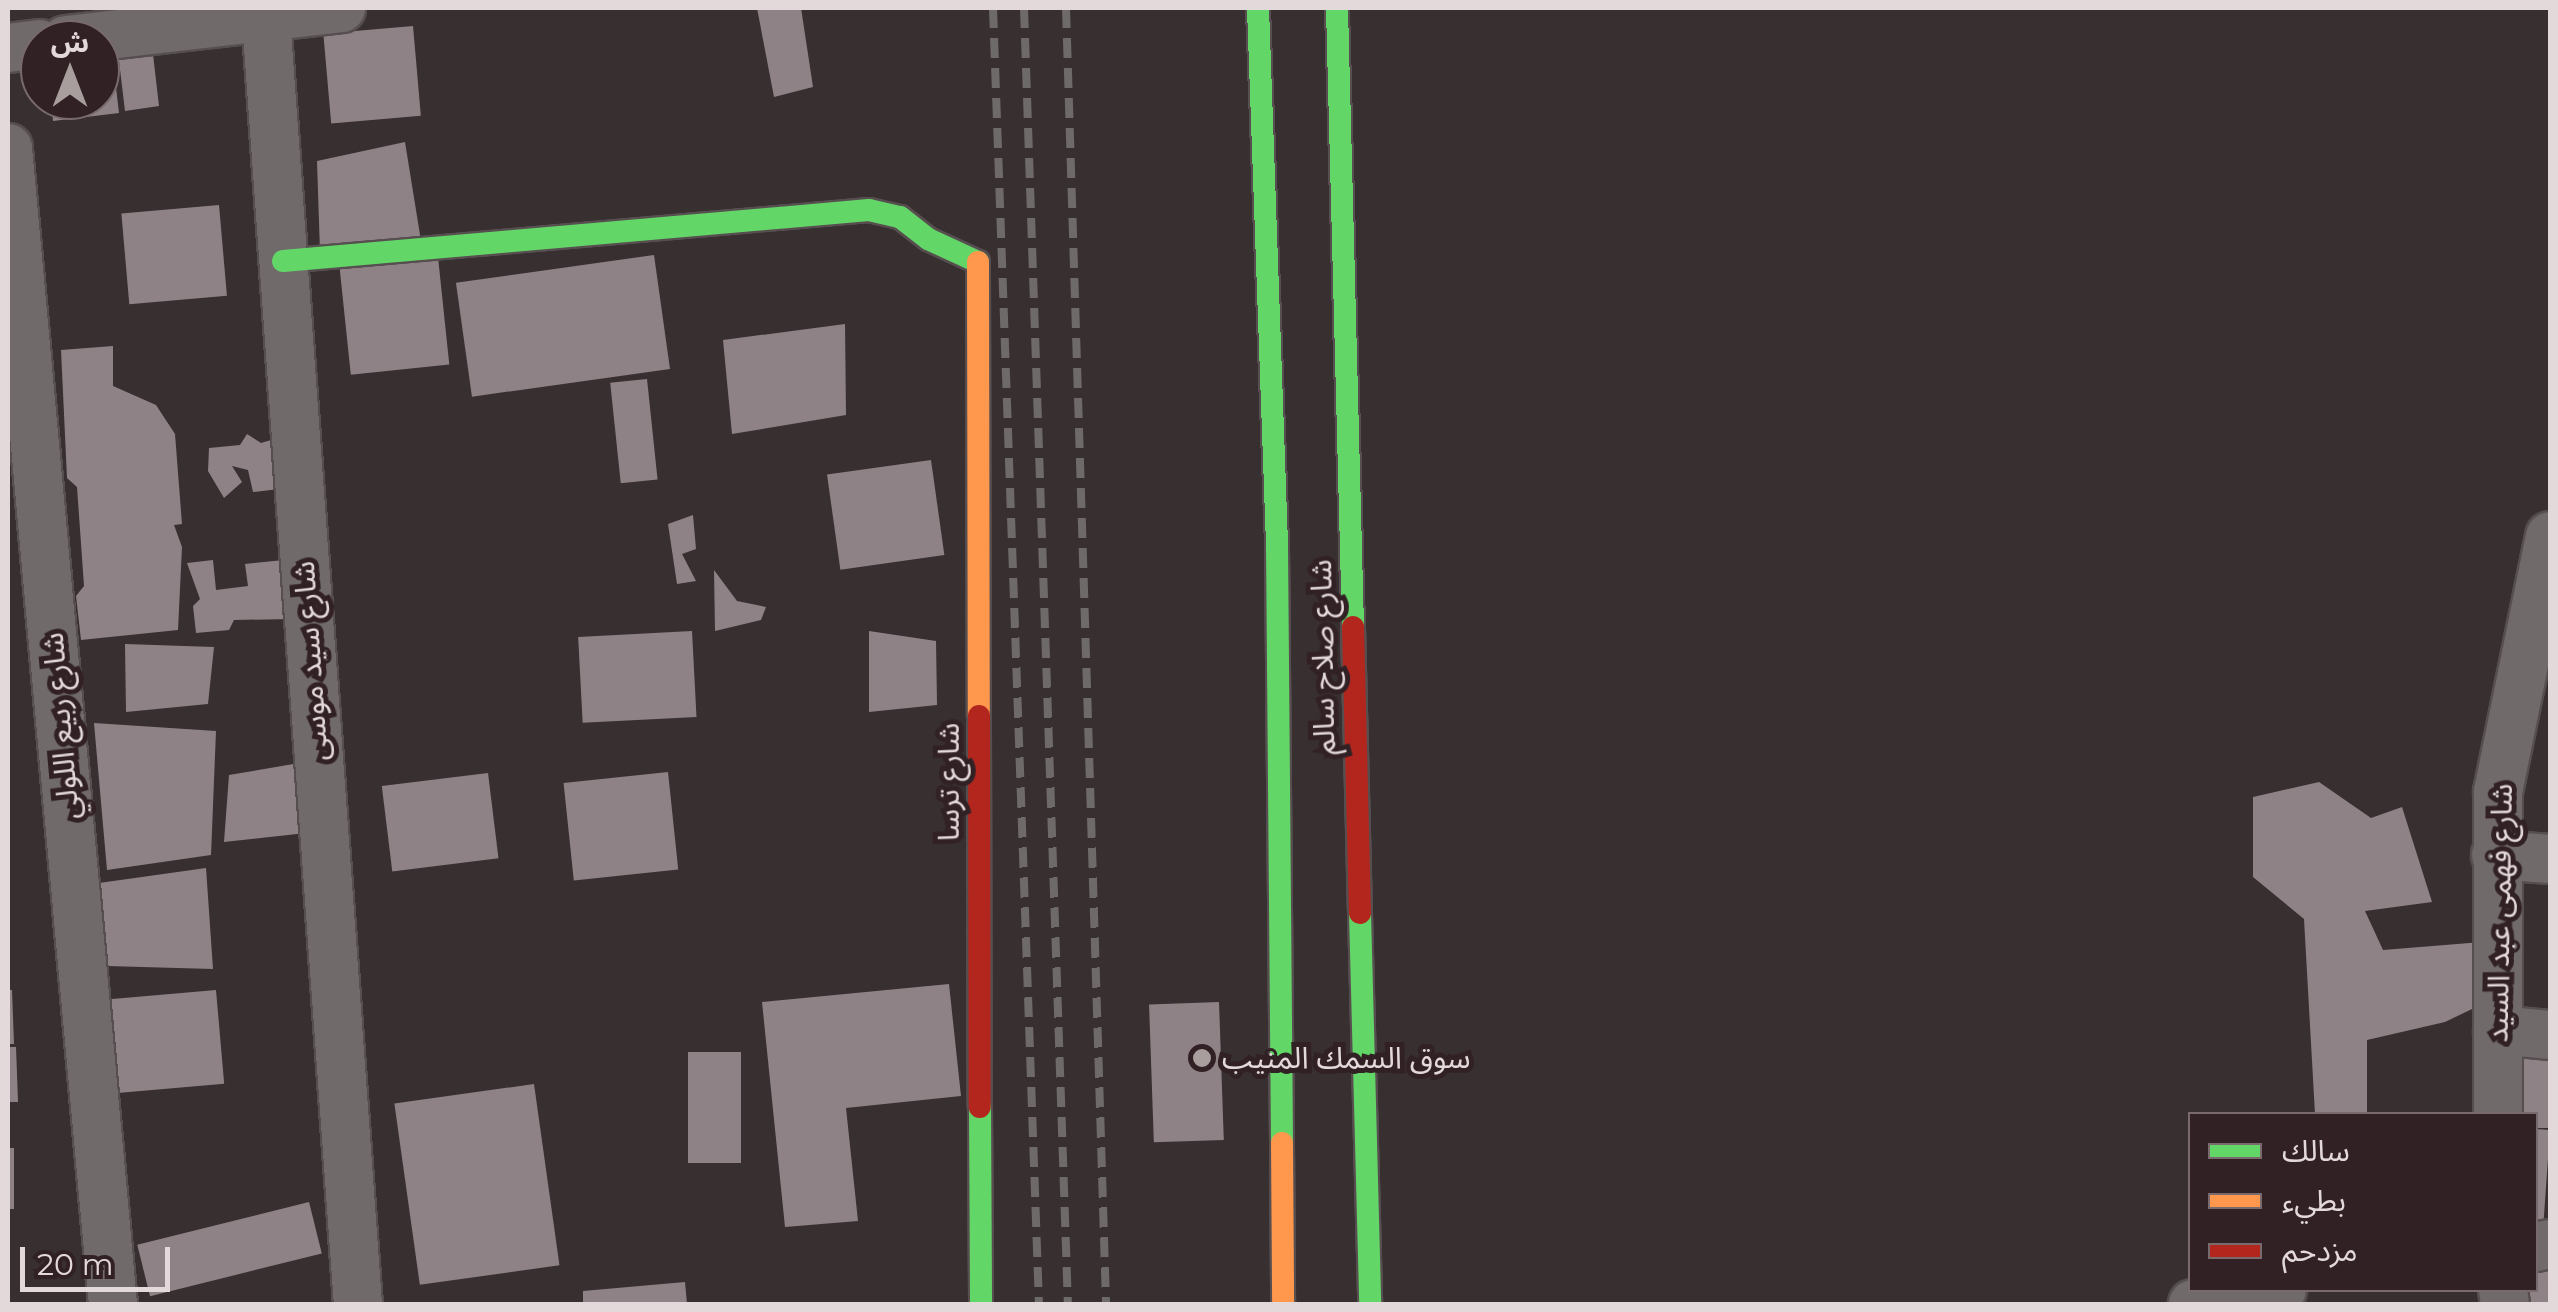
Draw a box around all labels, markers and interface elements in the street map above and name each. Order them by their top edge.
north arrow [20,20,120,120]
text: ش [51,25,89,59]
street label: شارع صلاح سالم [1303,559,1343,755]
street label: شارع سيد موسى [286,560,336,762]
street label: شارع ربيع اللولي [35,631,87,821]
street label: شارع ترسا [931,723,967,841]
street label: شارع فهمى عبد السيد [2480,783,2520,1043]
place label: سوق السمك المنيب [1222,1040,1471,1076]
marker: سوق السمك المنيب [1191,1047,1213,1069]
legend [2188,1112,2538,1292]
text: سالك [2282,1132,2350,1169]
text: بطيء [2282,1182,2346,1219]
scale bar [25,1227,175,1289]
text: مزدحم [2282,1232,2358,1269]
text: 20 m [37,1246,114,1283]

